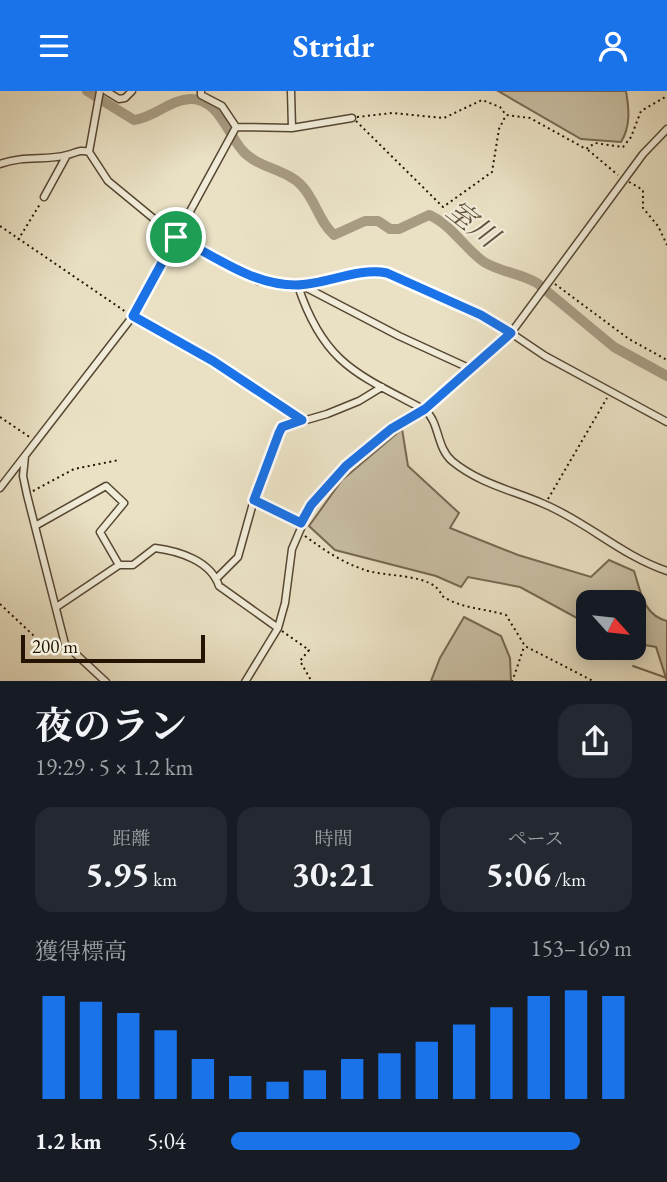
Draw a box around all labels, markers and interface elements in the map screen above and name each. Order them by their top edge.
text: Stridr [293,25,374,67]
icon: menu [35,27,73,65]
icon: person [594,27,632,65]
water label: 室川 [440,192,509,256]
pin [146,207,206,267]
icon: arrive [157,218,195,256]
north arrow [576,590,646,660]
map controls [576,590,646,660]
scale bar [21,633,205,664]
text: 200 m [32,634,78,659]
text: 夜のラン [35,701,187,750]
button: share [558,704,632,778]
text: 19:29 · 5 × 1.2 km [35,752,193,782]
text: 距離 [112,826,150,851]
text: 時間 [314,826,353,851]
text: ペース [508,826,564,851]
text: 5.95 [85,851,150,896]
text: 30:21 [292,851,375,896]
text: 5:06 [486,851,551,896]
text: km [150,867,177,892]
text: /km [551,867,586,892]
text: 153–169 m [531,933,632,963]
text: 獲得標高 [35,936,127,966]
text: 1.2 km [35,1126,102,1156]
text: 5:04 [147,1126,186,1156]

